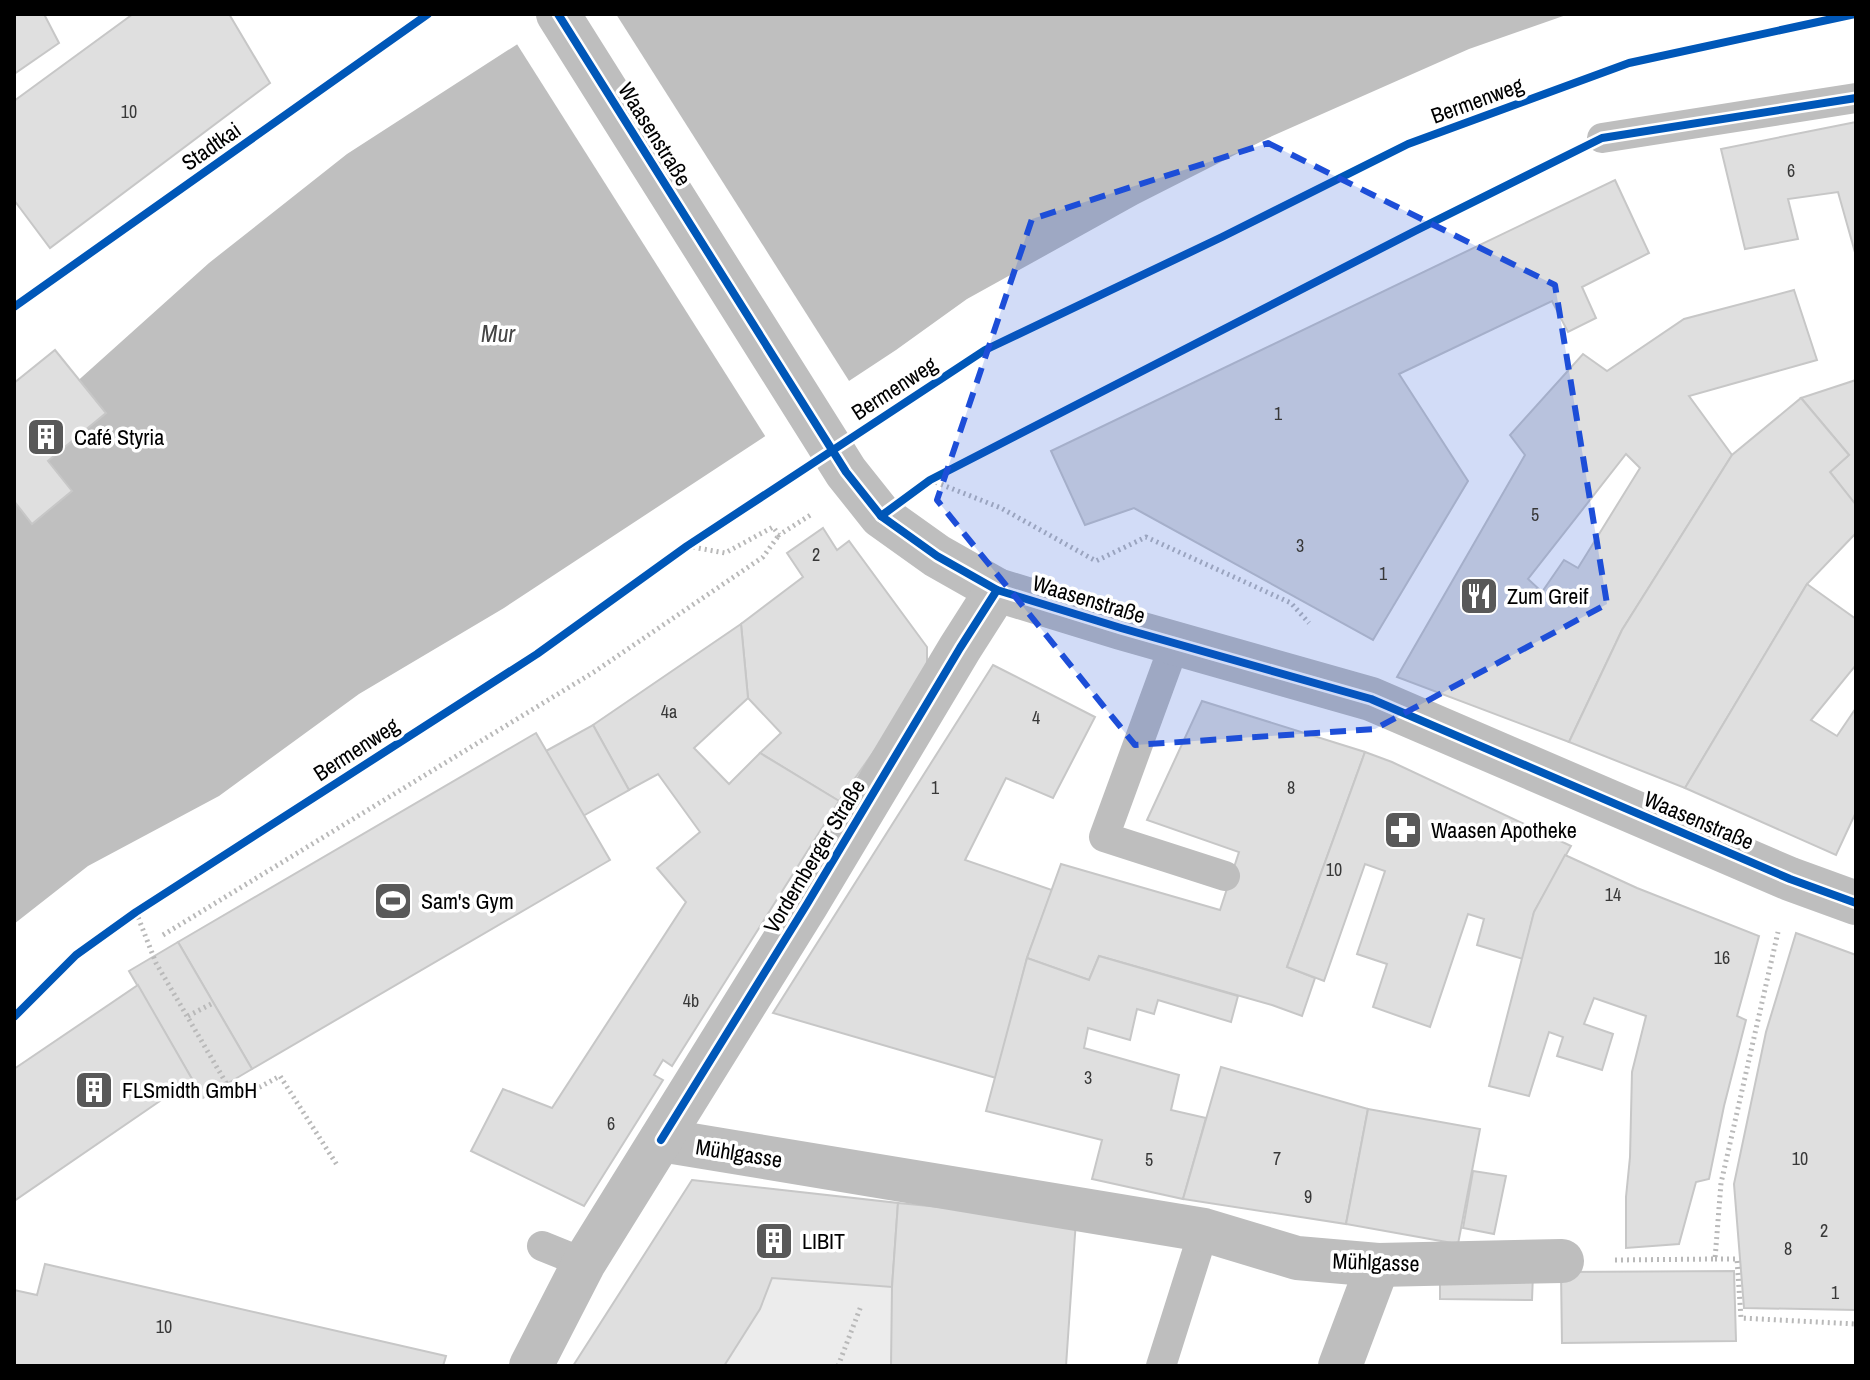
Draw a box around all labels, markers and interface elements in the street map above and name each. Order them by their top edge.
street label: Bermenweg [1427,69,1527,131]
street label: Waasenstraße [611,77,699,191]
house number: 10 [121,99,137,124]
street label: Stadtkai [175,115,247,177]
house number: 6 [1787,158,1795,183]
water label: Mur [481,317,516,349]
street label: Bermenweg [845,349,943,427]
house number: 1 [1274,401,1283,426]
building icon: Café Styria [25,416,67,458]
place label: Café Styria [74,422,164,452]
house number: 5 [1531,502,1539,527]
house number: 3 [1296,533,1304,558]
house number: 2 [812,542,820,567]
house number: 1 [1379,561,1388,586]
street label: Waasenstraße [1029,568,1149,630]
restaurant icon: Zum Greif [1458,575,1500,617]
place label: Zum Greif [1507,581,1589,611]
house number: 4a [661,699,677,724]
house number: 4 [1032,705,1040,730]
street label: Bermenweg [307,710,405,788]
street label: Vordernberger Straße [756,773,872,939]
house number: 1 [931,775,940,800]
house number: 8 [1287,775,1295,800]
street label: Waasenstraße [1639,783,1759,857]
pharmacy icon: Waasen Apotheke [1382,809,1424,851]
place label: Waasen Apotheke [1431,815,1577,845]
house number: 10 [1326,857,1342,882]
sports icon: Sam's Gym [372,880,414,922]
house number: 14 [1605,882,1621,907]
place label: Sam's Gym [421,886,514,916]
house number: 16 [1714,945,1730,970]
house number: 4b [683,988,699,1013]
house number: 3 [1084,1065,1092,1090]
building icon: FLSmidth GmbH [73,1069,115,1111]
place label: FLSmidth GmbH [122,1075,257,1105]
house number: 6 [607,1111,615,1136]
street label: Mühlgasse [694,1131,784,1175]
house number: 7 [1273,1146,1281,1171]
house number: 10 [1792,1146,1808,1171]
house number: 5 [1145,1147,1153,1172]
house number: 9 [1304,1184,1312,1209]
house number: 2 [1820,1218,1828,1243]
building icon: LIBIT [753,1220,795,1262]
place label: LIBIT [802,1226,845,1256]
house number: 8 [1784,1236,1792,1261]
street label: Mühlgasse [1332,1245,1420,1279]
house number: 1 [1831,1280,1840,1305]
house number: 10 [156,1314,172,1339]

